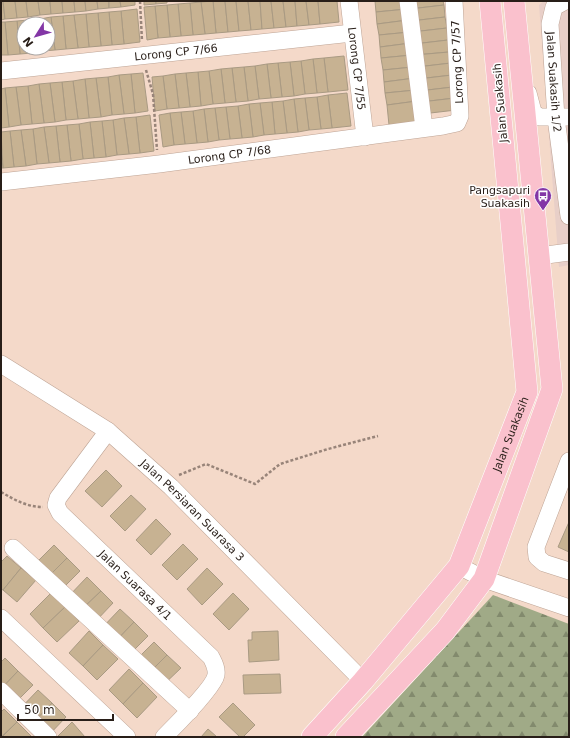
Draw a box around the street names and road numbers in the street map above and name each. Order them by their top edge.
street label: Lorong CP 7/57 [449,20,466,104]
street label: Lorong CP 7/55 [345,26,368,111]
street label: Jalan Suakasih 1/2 [543,30,564,133]
street label: Lorong CP 7/66 [134,42,218,64]
street label: Jalan Suakasih [491,63,511,144]
street label: Lorong CP 7/68 [187,143,272,167]
street label: Jalan Suakasih [490,395,532,475]
street label: Jalan Persiaran Suarasa 3 [137,456,247,564]
street label: Jalan Suarasa 4/1 [95,547,174,623]

